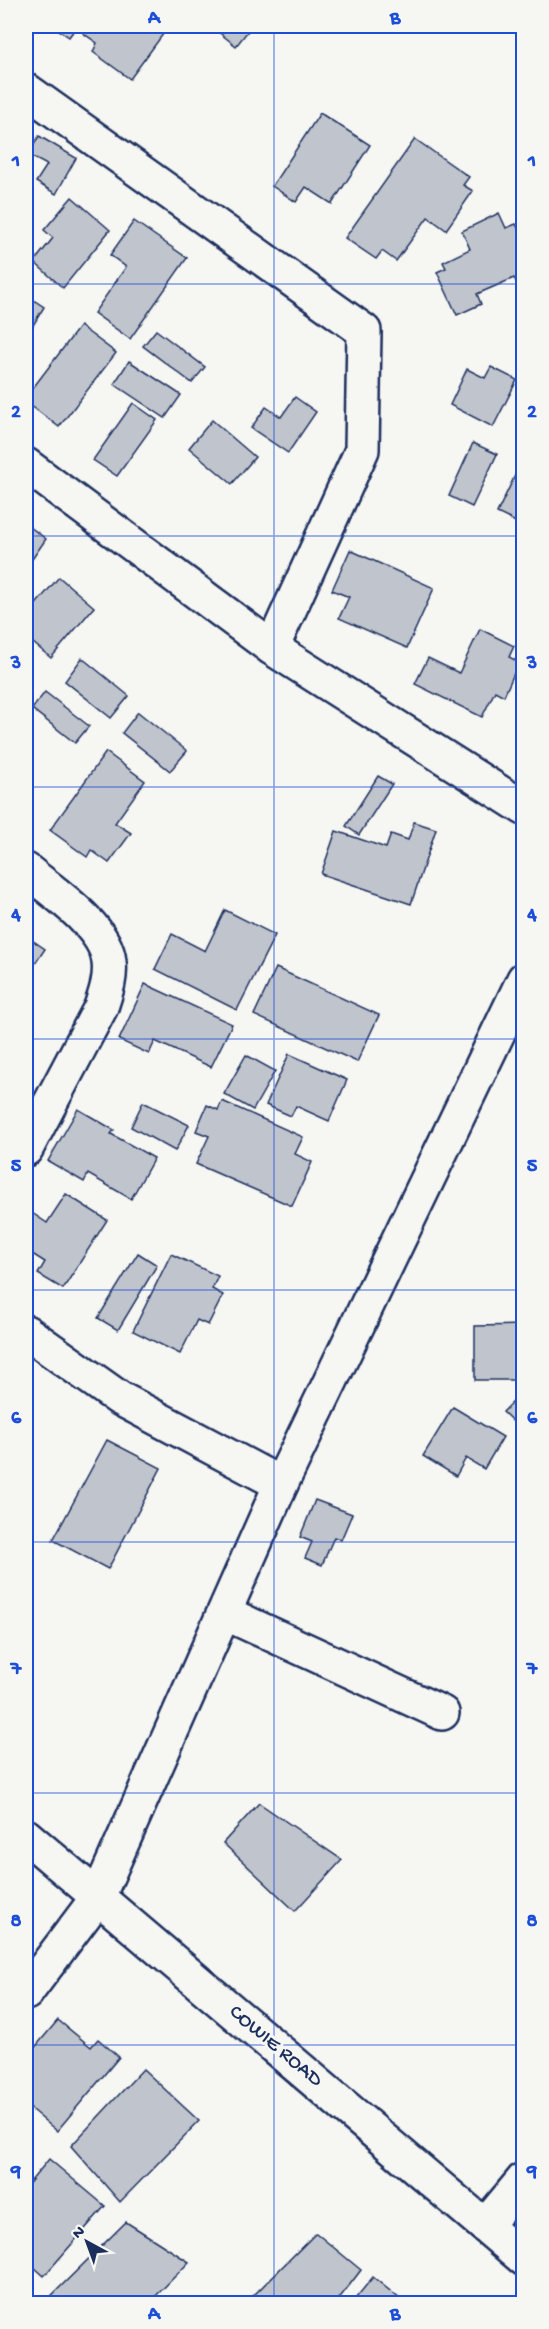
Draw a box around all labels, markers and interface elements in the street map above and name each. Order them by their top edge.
text: A [147,8,162,31]
text: B [389,8,401,31]
text: 1 [11,151,20,174]
text: 1 [527,151,536,174]
text: 2 [11,402,21,425]
text: 2 [527,402,537,425]
text: 3 [10,653,21,676]
text: 3 [526,653,537,676]
text: 4 [10,905,21,928]
text: 4 [526,905,537,928]
text: 5 [11,1156,22,1179]
text: 5 [527,1156,538,1179]
text: 6 [11,1408,22,1431]
text: 6 [527,1408,538,1431]
text: 7 [10,1659,23,1682]
text: 7 [526,1659,539,1682]
text: 8 [11,1911,22,1934]
text: 8 [527,1911,538,1934]
street label: COWIE ROAD [223,2001,327,2094]
text: 9 [10,2162,21,2185]
text: 9 [526,2162,537,2185]
north arrow [57,2212,117,2272]
text: N [69,2222,90,2244]
text: A [147,2304,162,2327]
text: B [389,2304,401,2327]

